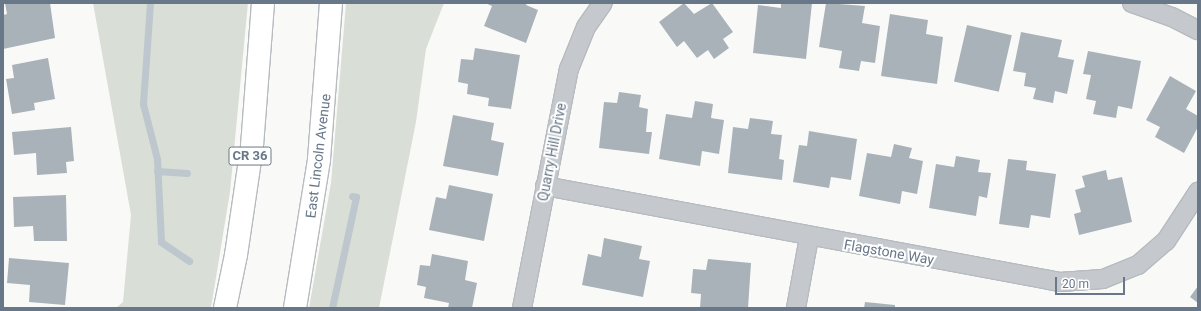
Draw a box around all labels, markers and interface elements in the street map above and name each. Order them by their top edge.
street label: East Lincoln Avenue [302,93,334,219]
street label: Quarry Hill Drive [534,101,570,203]
road number: CR 36 [228,145,272,167]
street label: Flagstone Way [843,236,935,268]
scale bar [1057,269,1127,295]
text: 20 m [1062,277,1089,291]

